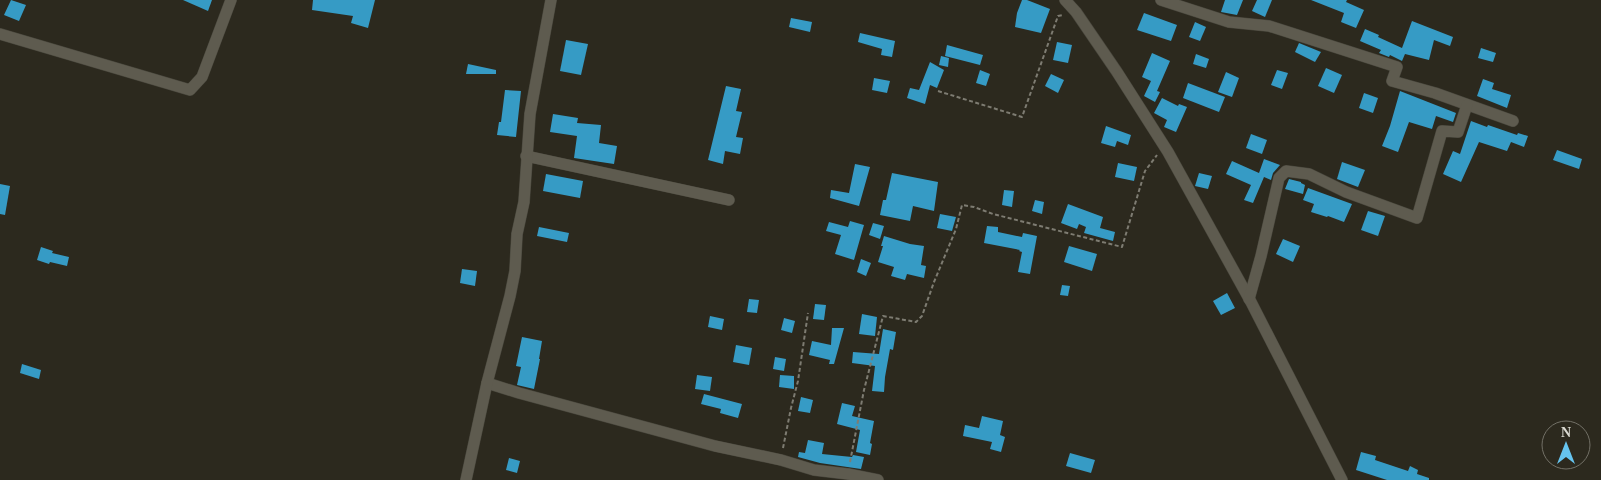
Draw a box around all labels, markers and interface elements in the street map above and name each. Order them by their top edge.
north arrow [1541,420,1591,470]
text: N [1561,425,1571,440]

